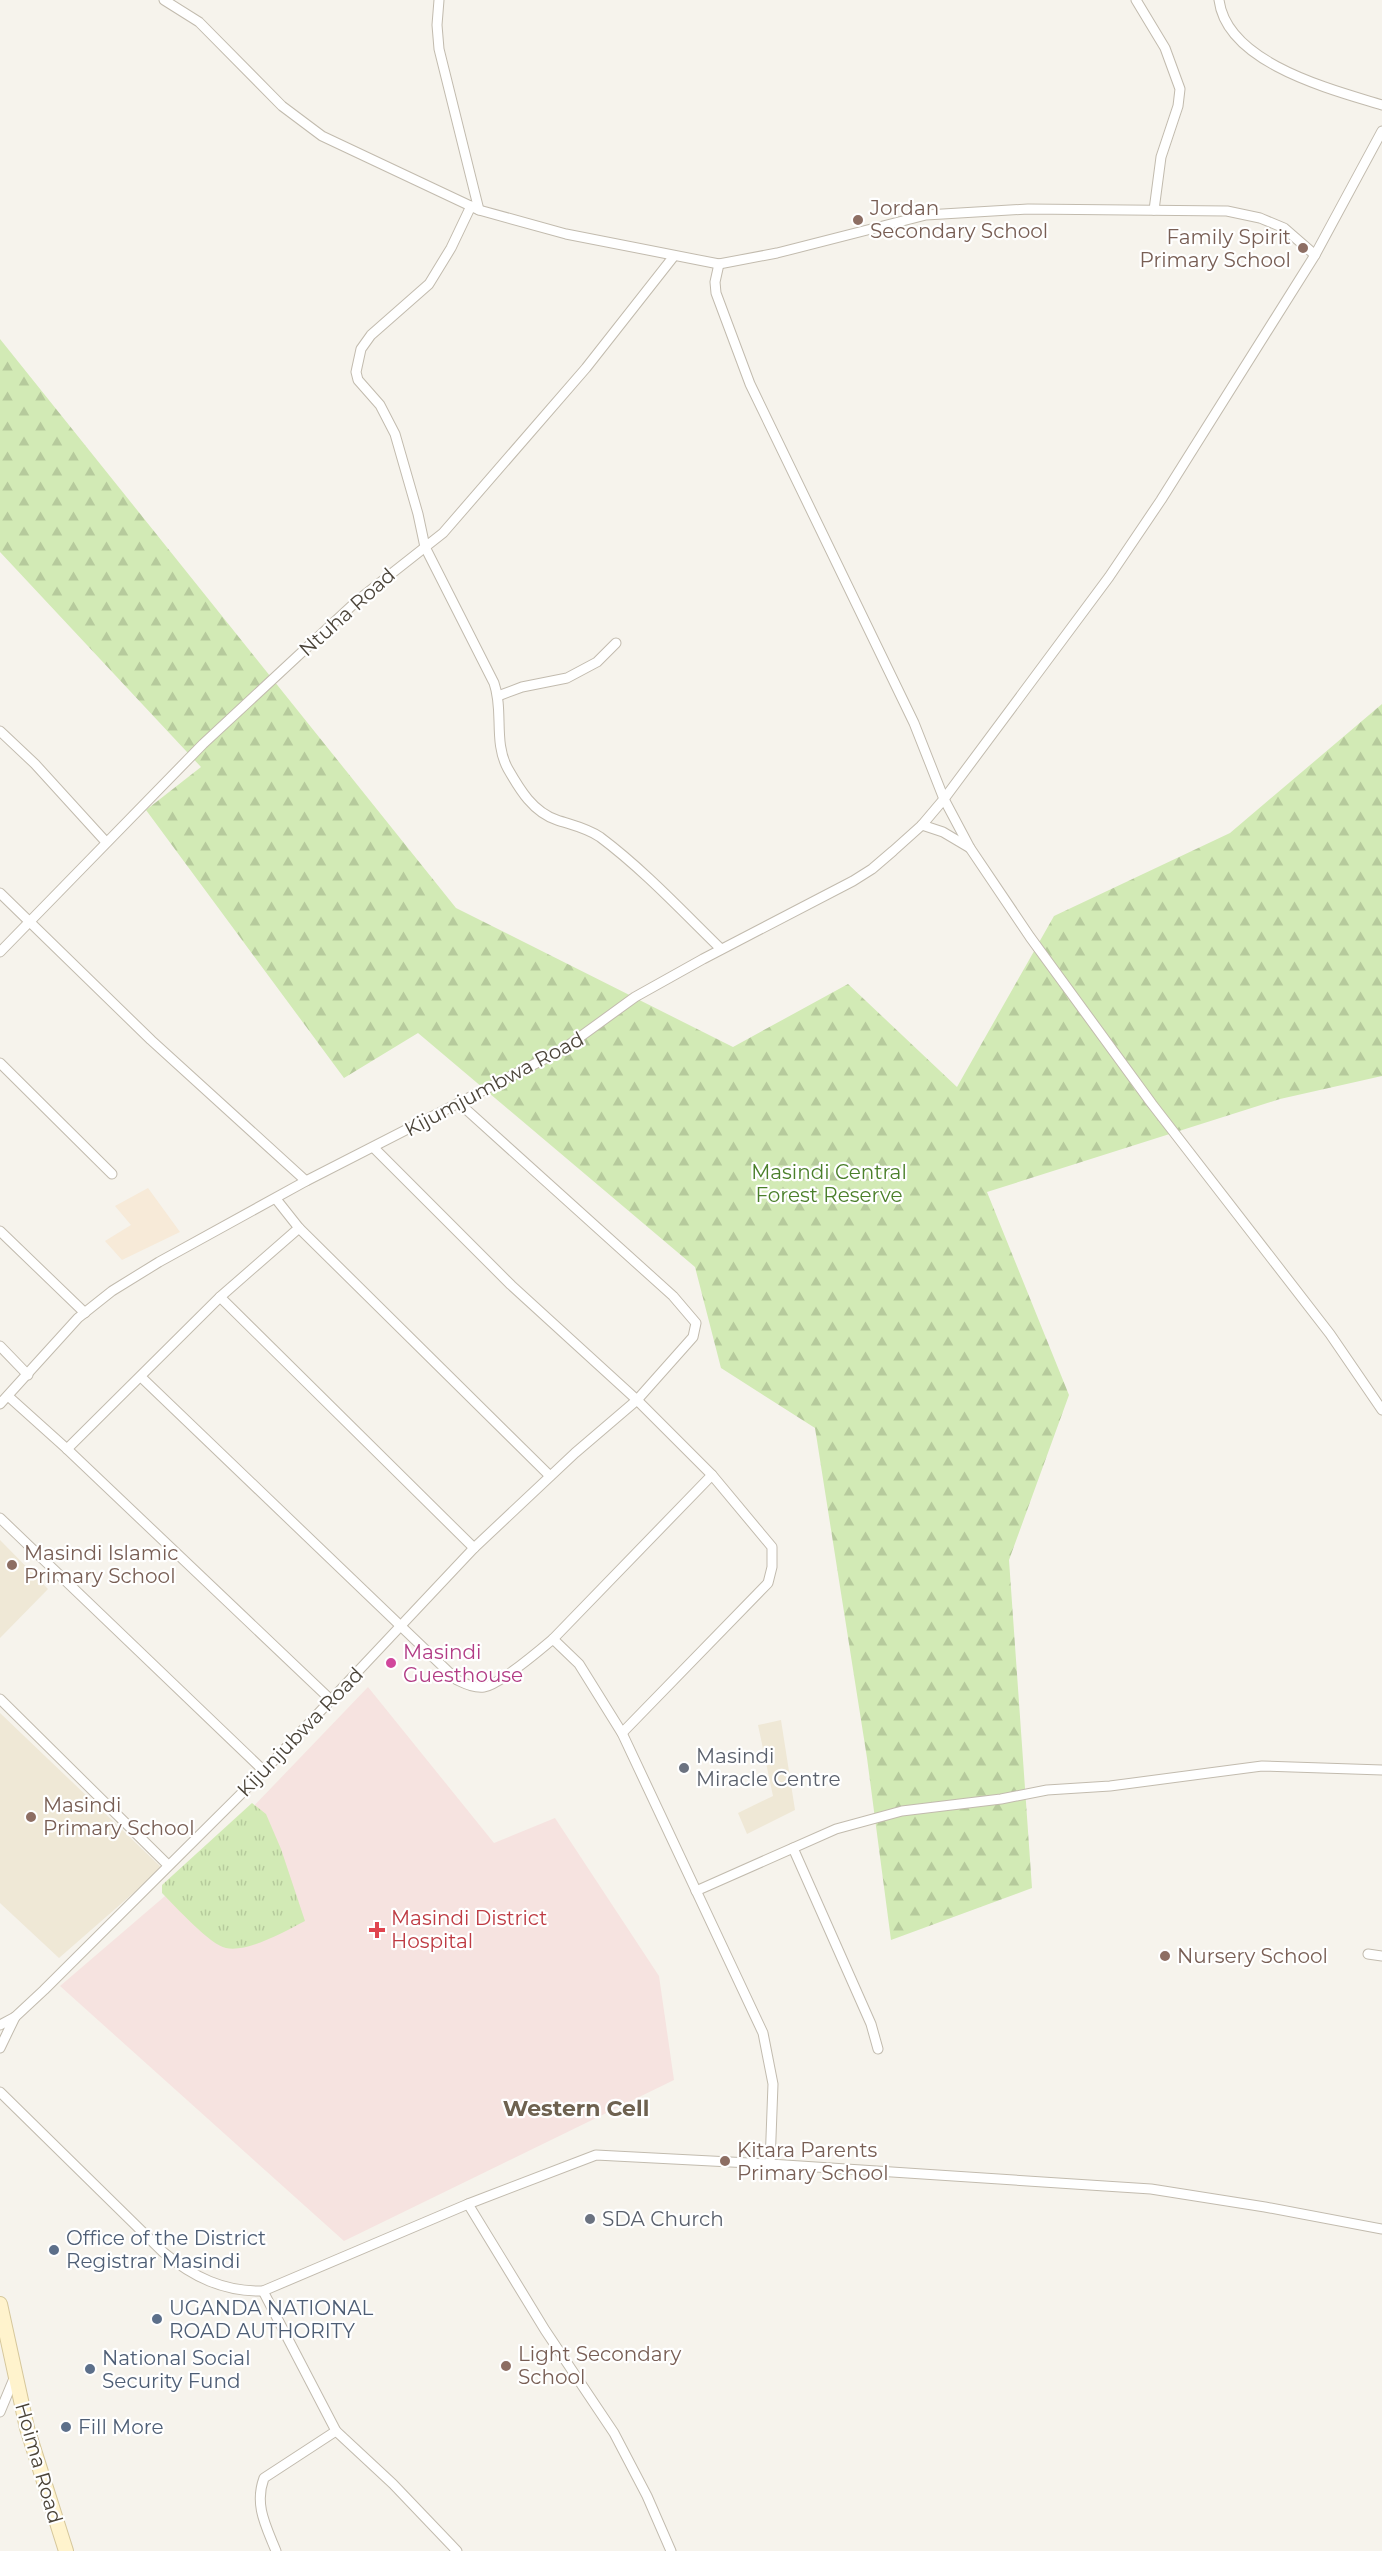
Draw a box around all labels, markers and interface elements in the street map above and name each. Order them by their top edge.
place label: Jordan Secondary School [869,196,1048,243]
marker: Jordan Secondary School [851,213,865,227]
place label: Family Spirit Primary School [1139,225,1291,272]
marker: Family Spirit Primary School [1296,241,1310,255]
street label: Ntuha Road [294,563,400,661]
street label: Kijumjumbwa Road [400,1027,588,1141]
park label: Masindi Central Forest Reserve [751,1160,907,1207]
place label: Masindi Islamic Primary School [24,1541,179,1588]
marker: Masindi Islamic Primary School [5,1558,19,1572]
place label: Masindi Guesthouse [403,1640,523,1687]
marker: Masindi Guesthouse [384,1656,398,1670]
street label: Kijunjubwa Road [232,1662,368,1802]
place label: Masindi Miracle Centre [696,1744,841,1791]
marker: Masindi Miracle Centre [677,1761,691,1775]
place label: Masindi Primary School [43,1793,195,1840]
marker: Masindi Primary School [24,1810,38,1824]
place label: Masindi District Hospital [391,1906,547,1953]
marker: Masindi District Hospital [368,1921,386,1939]
place label: Nursery School [1177,1944,1328,1968]
marker: Nursery School [1158,1949,1172,1963]
district label: Western Cell [503,2095,649,2122]
place label: Kitara Parents Primary School [737,2138,889,2185]
marker: Kitara Parents Primary School [718,2154,732,2168]
place label: SDA Church [602,2207,724,2231]
marker: SDA Church [583,2212,597,2226]
place label: Office of the District Registrar Masindi [66,2226,266,2273]
marker: Office of the District Registrar Masindi [47,2243,61,2257]
place label: UGANDA NATIONAL ROAD AUTHORITY [169,2296,374,2343]
marker: UGANDA NATIONAL ROAD AUTHORITY [150,2312,164,2326]
place label: Light Secondary School [518,2342,682,2389]
place label: National Social Security Fund [102,2346,251,2393]
marker: Light Secondary School [499,2359,513,2373]
marker: National Social Security Fund [83,2362,97,2376]
street label: Hoima Road [10,2400,68,2526]
place label: Fill More [78,2415,164,2439]
marker: Fill More [59,2420,73,2434]

